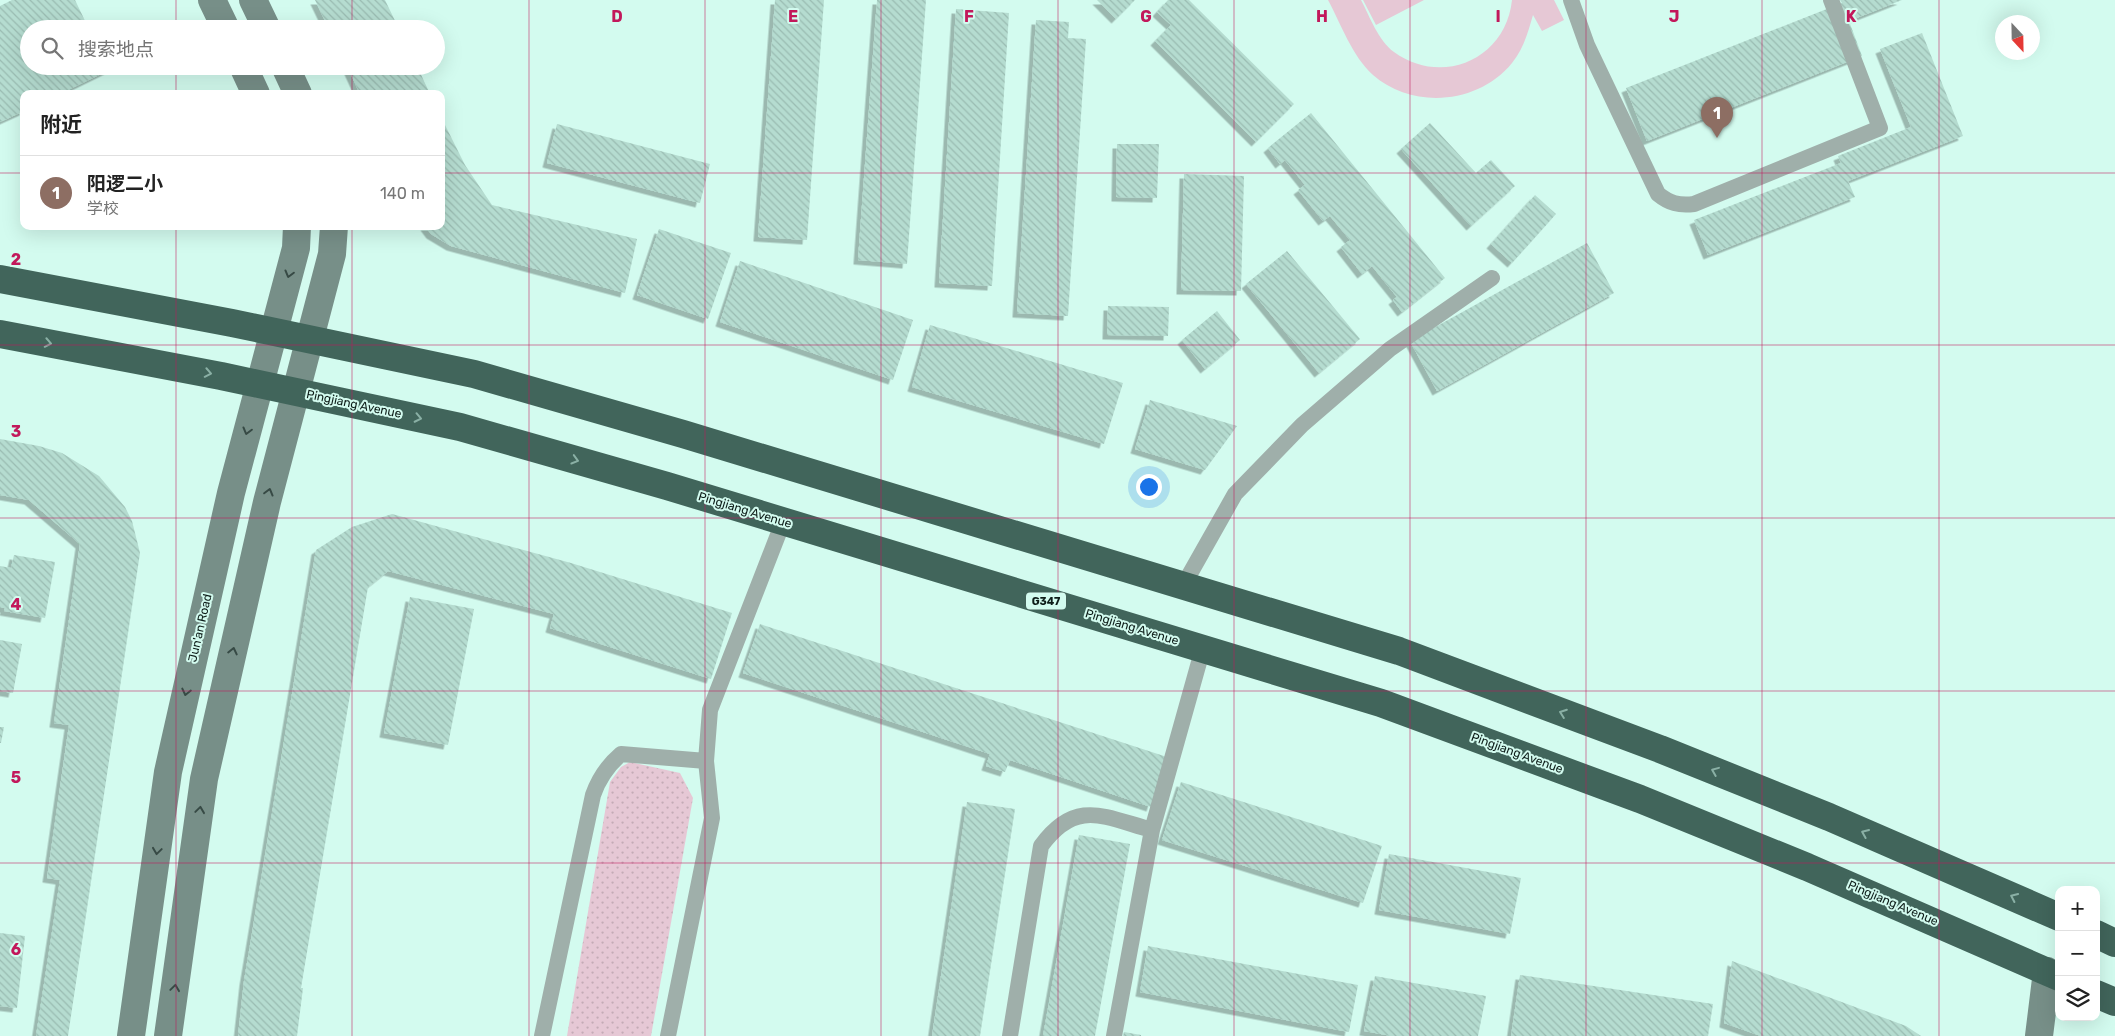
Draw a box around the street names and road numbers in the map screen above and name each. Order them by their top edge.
street label: Pingjiang Avenue [305,387,403,421]
street label: Pingjiang Avenue [697,489,794,531]
road number: G347 [1026,592,1066,610]
street label: Jun'an Road [185,593,215,663]
street label: Pingjiang Avenue [1084,606,1181,648]
street label: Pingjiang Avenue [1469,730,1565,776]
street label: Pingjiang Avenue [1846,878,1941,928]

